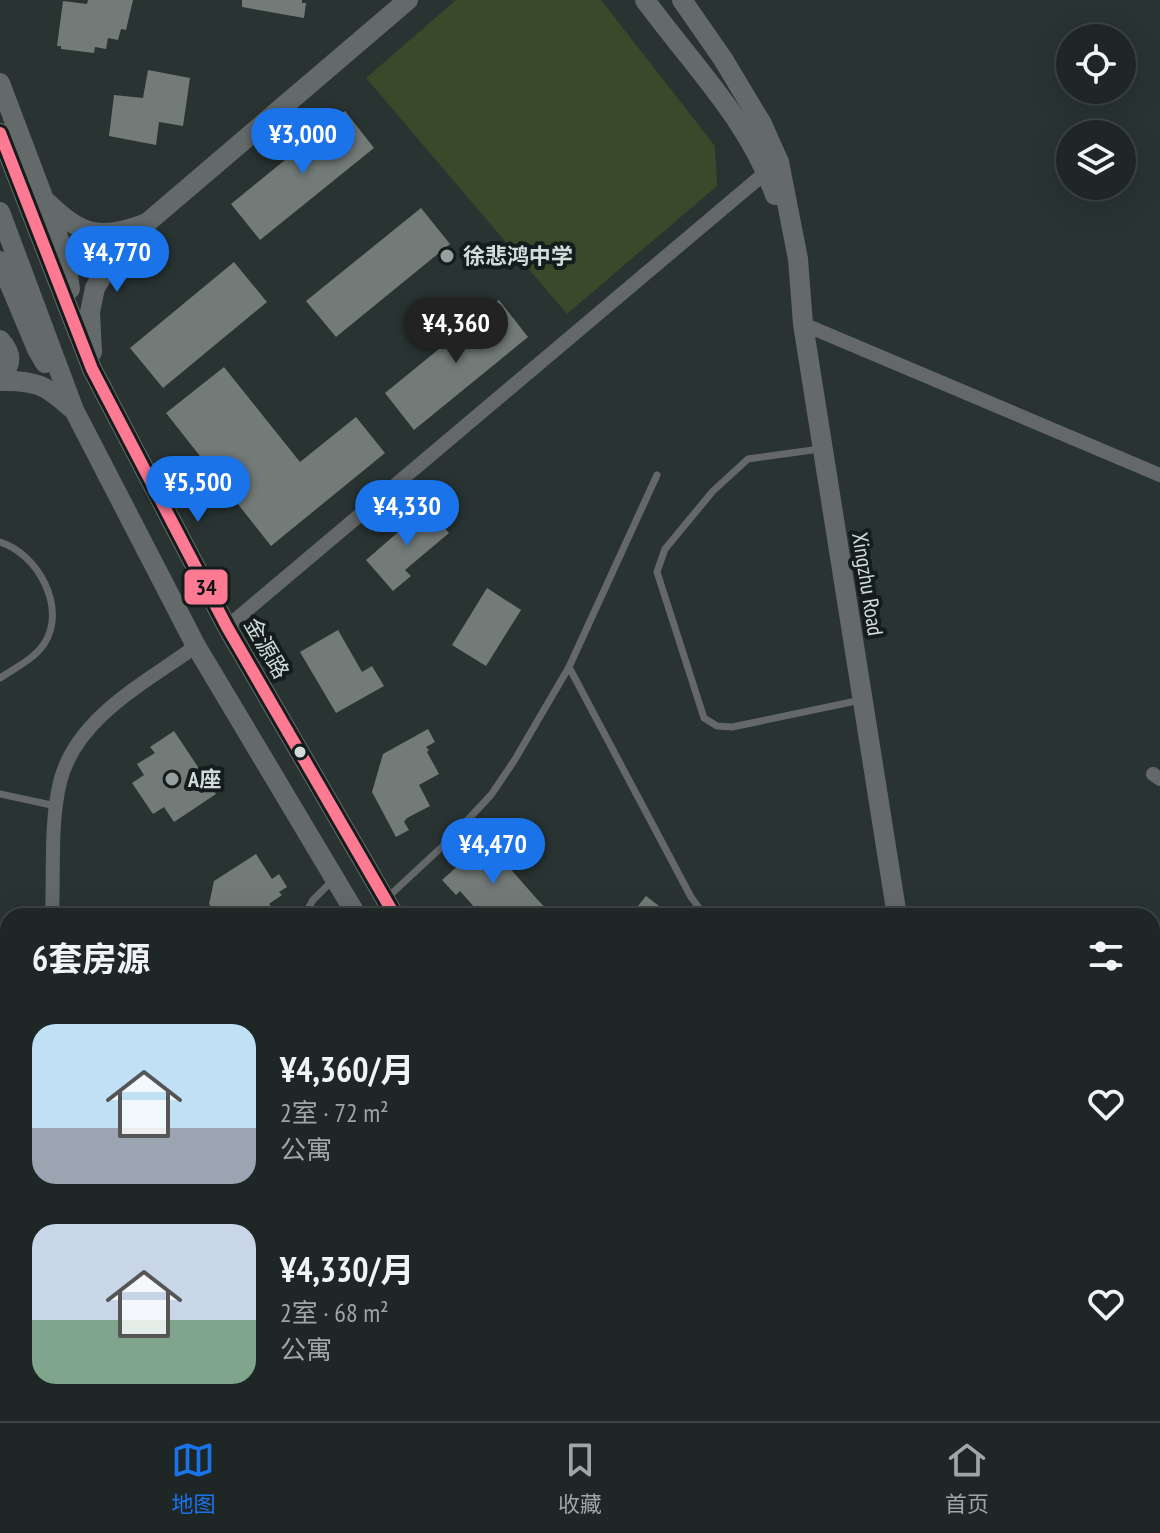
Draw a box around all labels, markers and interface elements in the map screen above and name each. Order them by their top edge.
map controls [1056,24,1136,200]
button: locate [1056,24,1136,104]
pin: ¥3,000 [238,108,368,176]
text: ¥3,000 [269,117,337,150]
button: layers [1056,120,1136,200]
pin: ¥4,770 [52,226,182,294]
text: ¥4,770 [83,235,151,268]
place label: 徐悲鸿中学 [463,242,573,270]
marker: 徐悲鸿中学 [438,247,456,265]
pin: ¥4,360 [391,297,521,365]
text: ¥4,360 [422,306,490,339]
pin: ¥5,500 [133,456,263,524]
text: ¥5,500 [164,465,232,498]
pin: ¥4,330 [342,480,472,548]
text: ¥4,330 [373,489,441,522]
street label: Xingzhu Road [846,530,890,638]
line badge: 34 [183,568,229,606]
text: 34 [195,573,217,601]
street label: 金源路 [238,612,296,684]
unlabelled marker [292,744,308,760]
place label: A座 [187,765,221,793]
marker: A座 [163,770,181,788]
pin: ¥4,470 [428,818,558,886]
text: ¥4,470 [459,827,527,860]
icon: filters [1084,934,1128,978]
text: 6套房源 [32,936,150,980]
text: ¥4,360/月 [280,1047,414,1091]
icon: home [96,1056,192,1152]
icon: heart [1084,1082,1128,1126]
text: 2室 · 72 m² [280,1096,389,1129]
text: 公寓 [280,1133,332,1166]
text: ¥4,330/月 [280,1247,414,1291]
icon: home [96,1256,192,1352]
icon: heart [1084,1282,1128,1326]
text: 2室 · 68 m² [280,1296,389,1329]
text: 公寓 [280,1333,332,1366]
tab: 地图 [171,1438,215,1518]
tab: 收藏 [558,1438,602,1518]
tab: 首页 [945,1438,989,1518]

